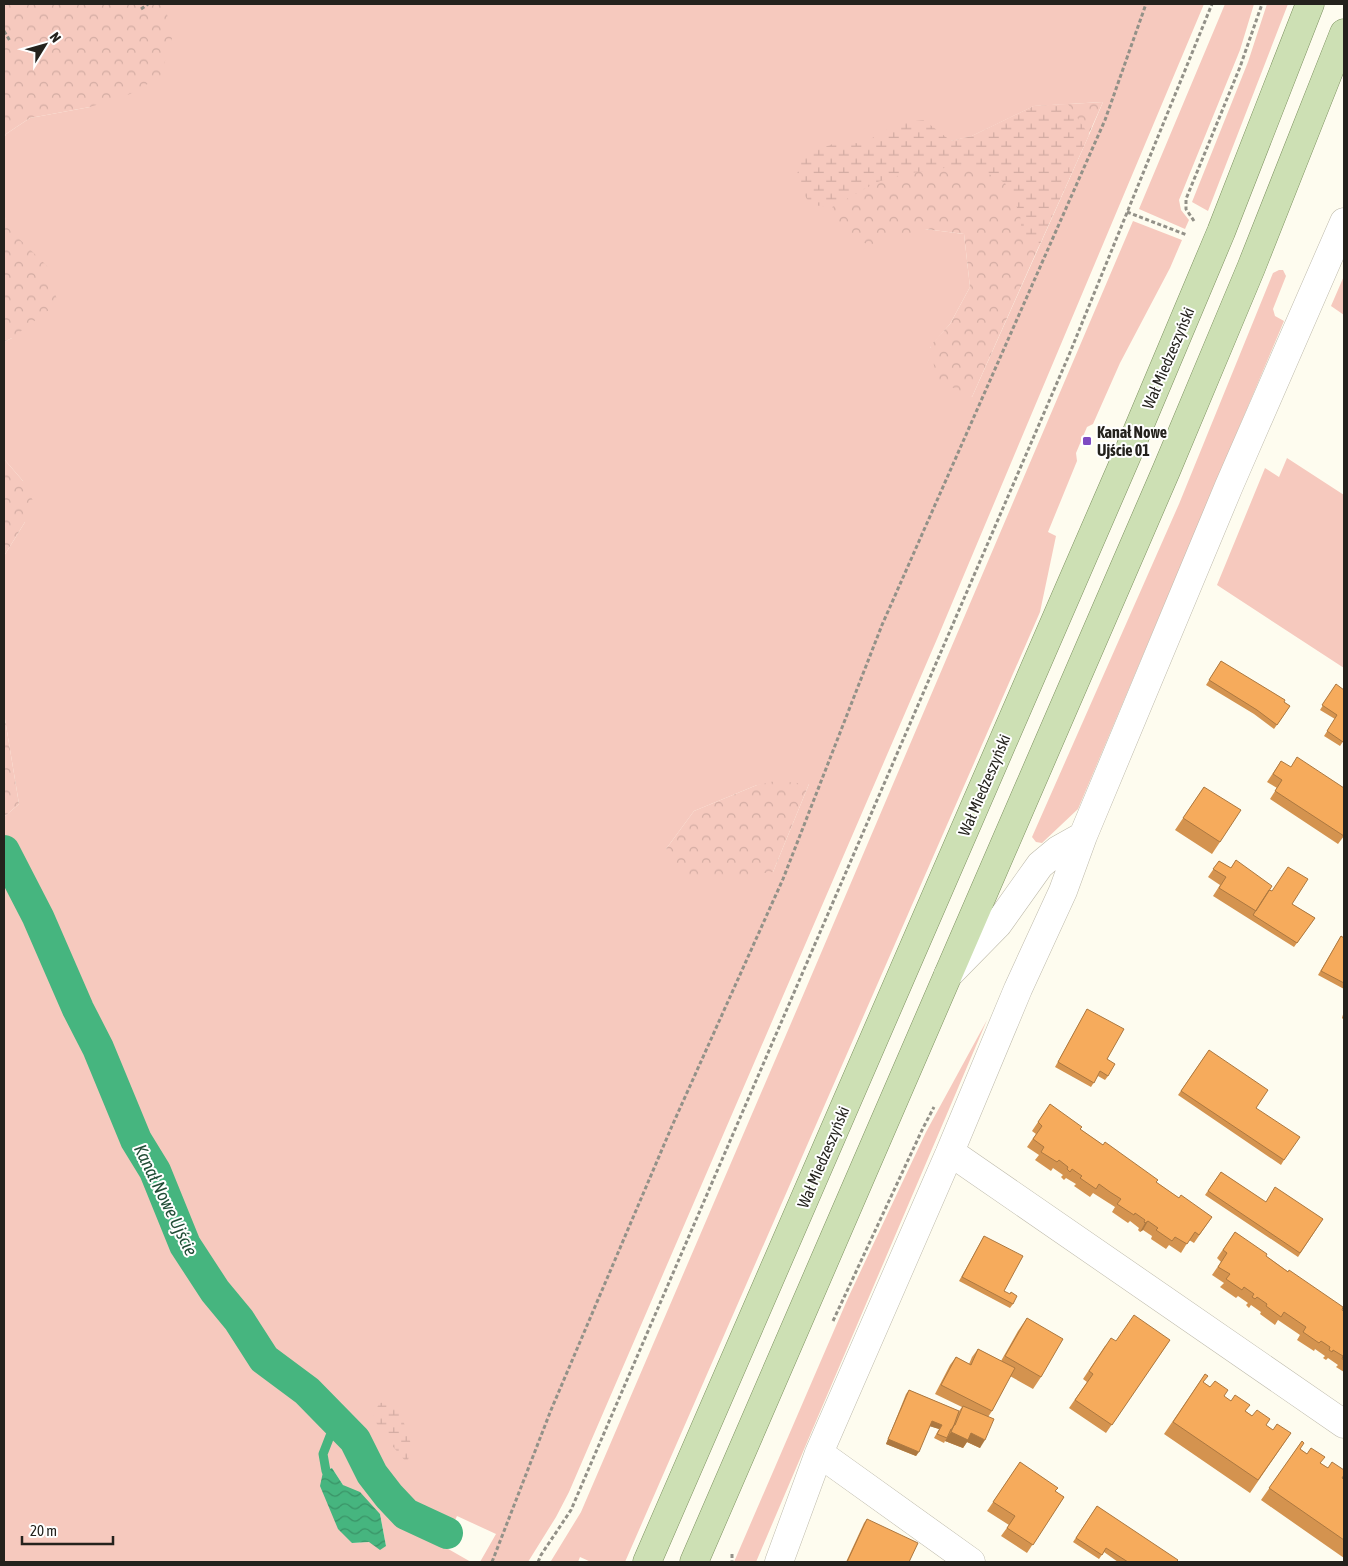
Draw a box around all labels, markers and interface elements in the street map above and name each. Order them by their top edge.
north arrow [20,20,70,70]
text: N [47,29,64,45]
street label: Wał Miedzeszyński [1138,304,1198,412]
place label: Kanał Nowe Ujście 01 [1097,423,1167,459]
marker: Kanał Nowe Ujście 01 [1081,435,1093,447]
street label: Wał Miedzeszyński [954,731,1014,839]
street label: Wał Miedzeszyński [793,1103,853,1211]
water label: Kanał Nowe Ujście [130,1141,202,1259]
scale bar [22,1514,114,1546]
text: 20 m [30,1522,57,1539]

